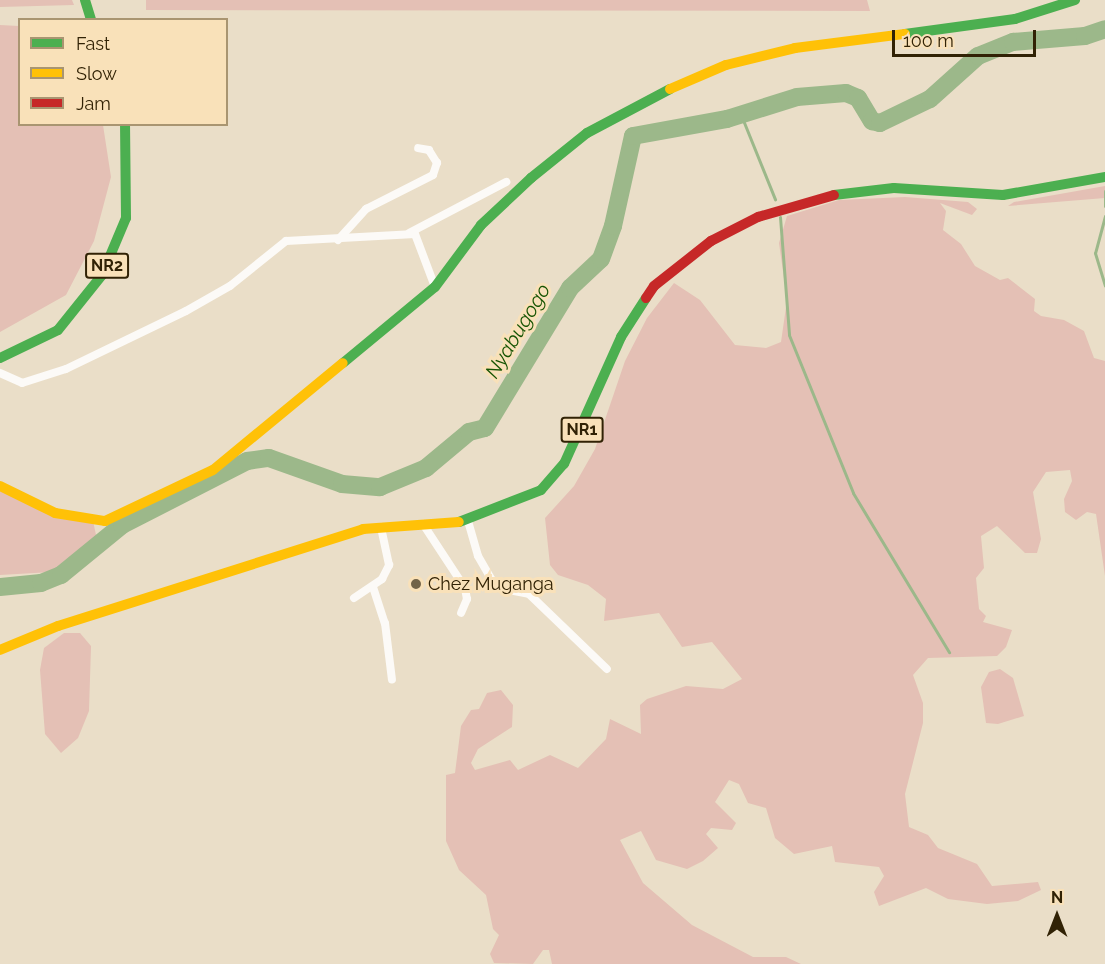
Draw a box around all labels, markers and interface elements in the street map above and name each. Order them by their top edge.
legend [18,18,228,126]
scale bar [895,18,1039,56]
text: 100 m [903,30,954,51]
text: Fast [76,33,110,54]
text: Slow [76,63,117,84]
text: Jam [76,93,111,114]
road number: NR2 [84,253,130,279]
water label: Nyabugogo [480,279,556,383]
road number: NR1 [560,417,604,443]
place label: Chez Muganga [428,573,554,595]
marker: Chez Muganga [409,577,423,591]
north arrow [1027,886,1087,946]
text: N [1051,888,1063,907]

